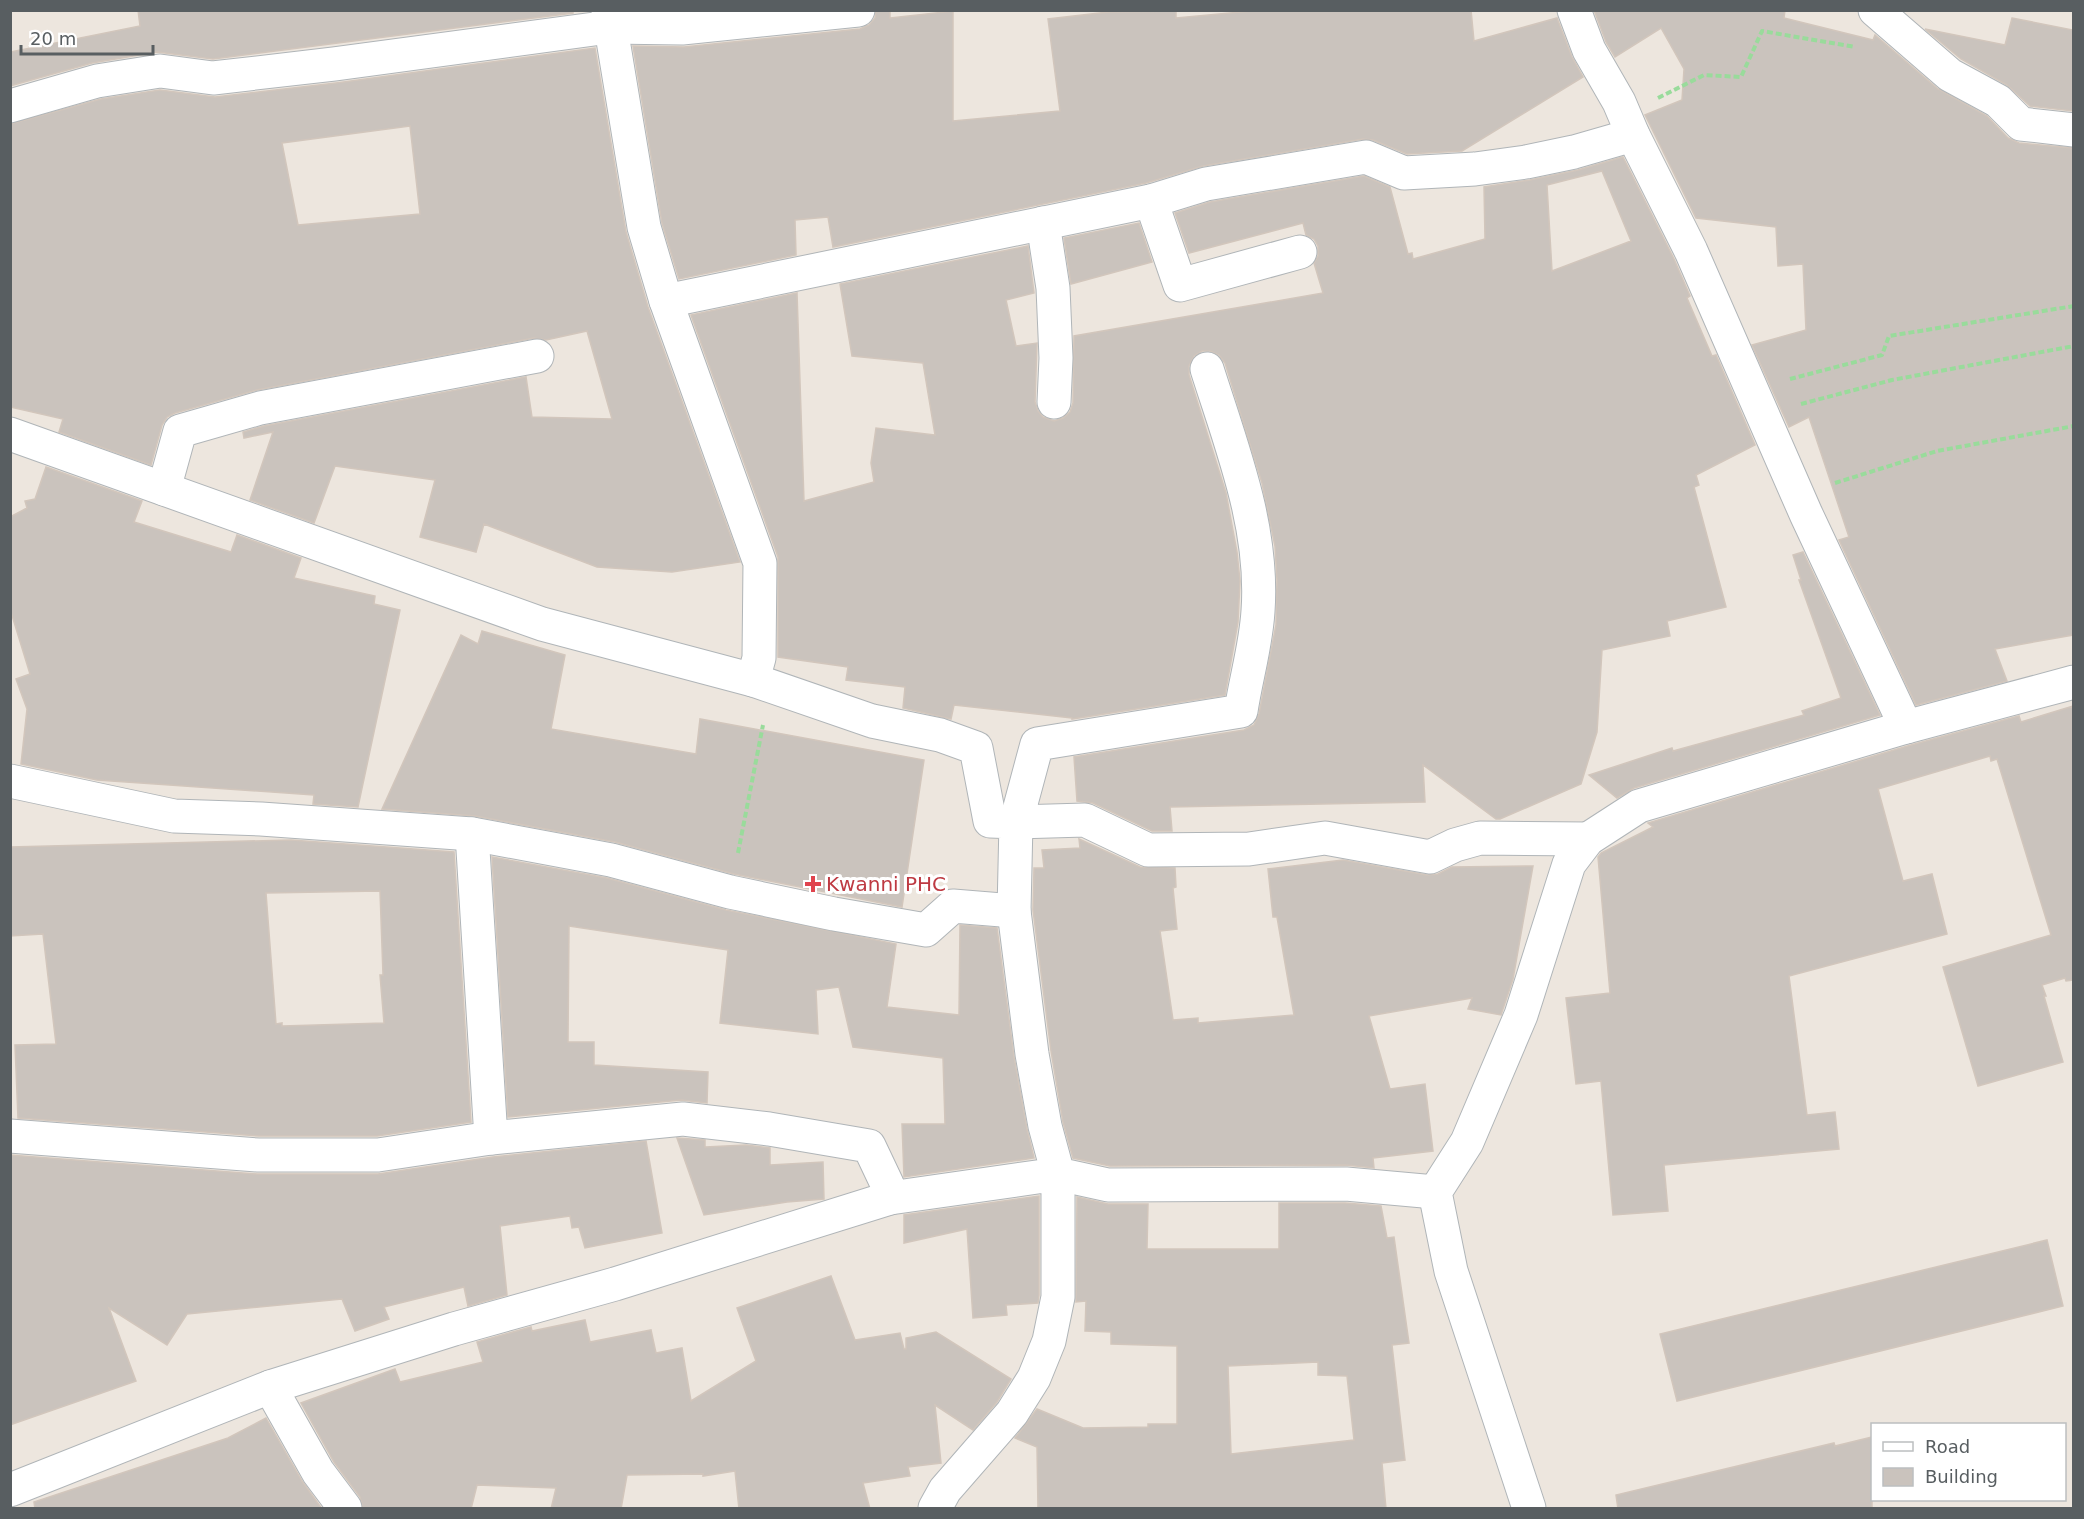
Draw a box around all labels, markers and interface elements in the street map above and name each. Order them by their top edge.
scale bar [21,18,153,56]
text: 20 m [30,28,76,49]
place label: Kwanni PHC [826,872,946,896]
marker: Kwanni PHC [804,875,822,893]
legend [1871,1423,2066,1501]
text: Road [1925,1436,1970,1457]
text: Building [1925,1466,1998,1487]

